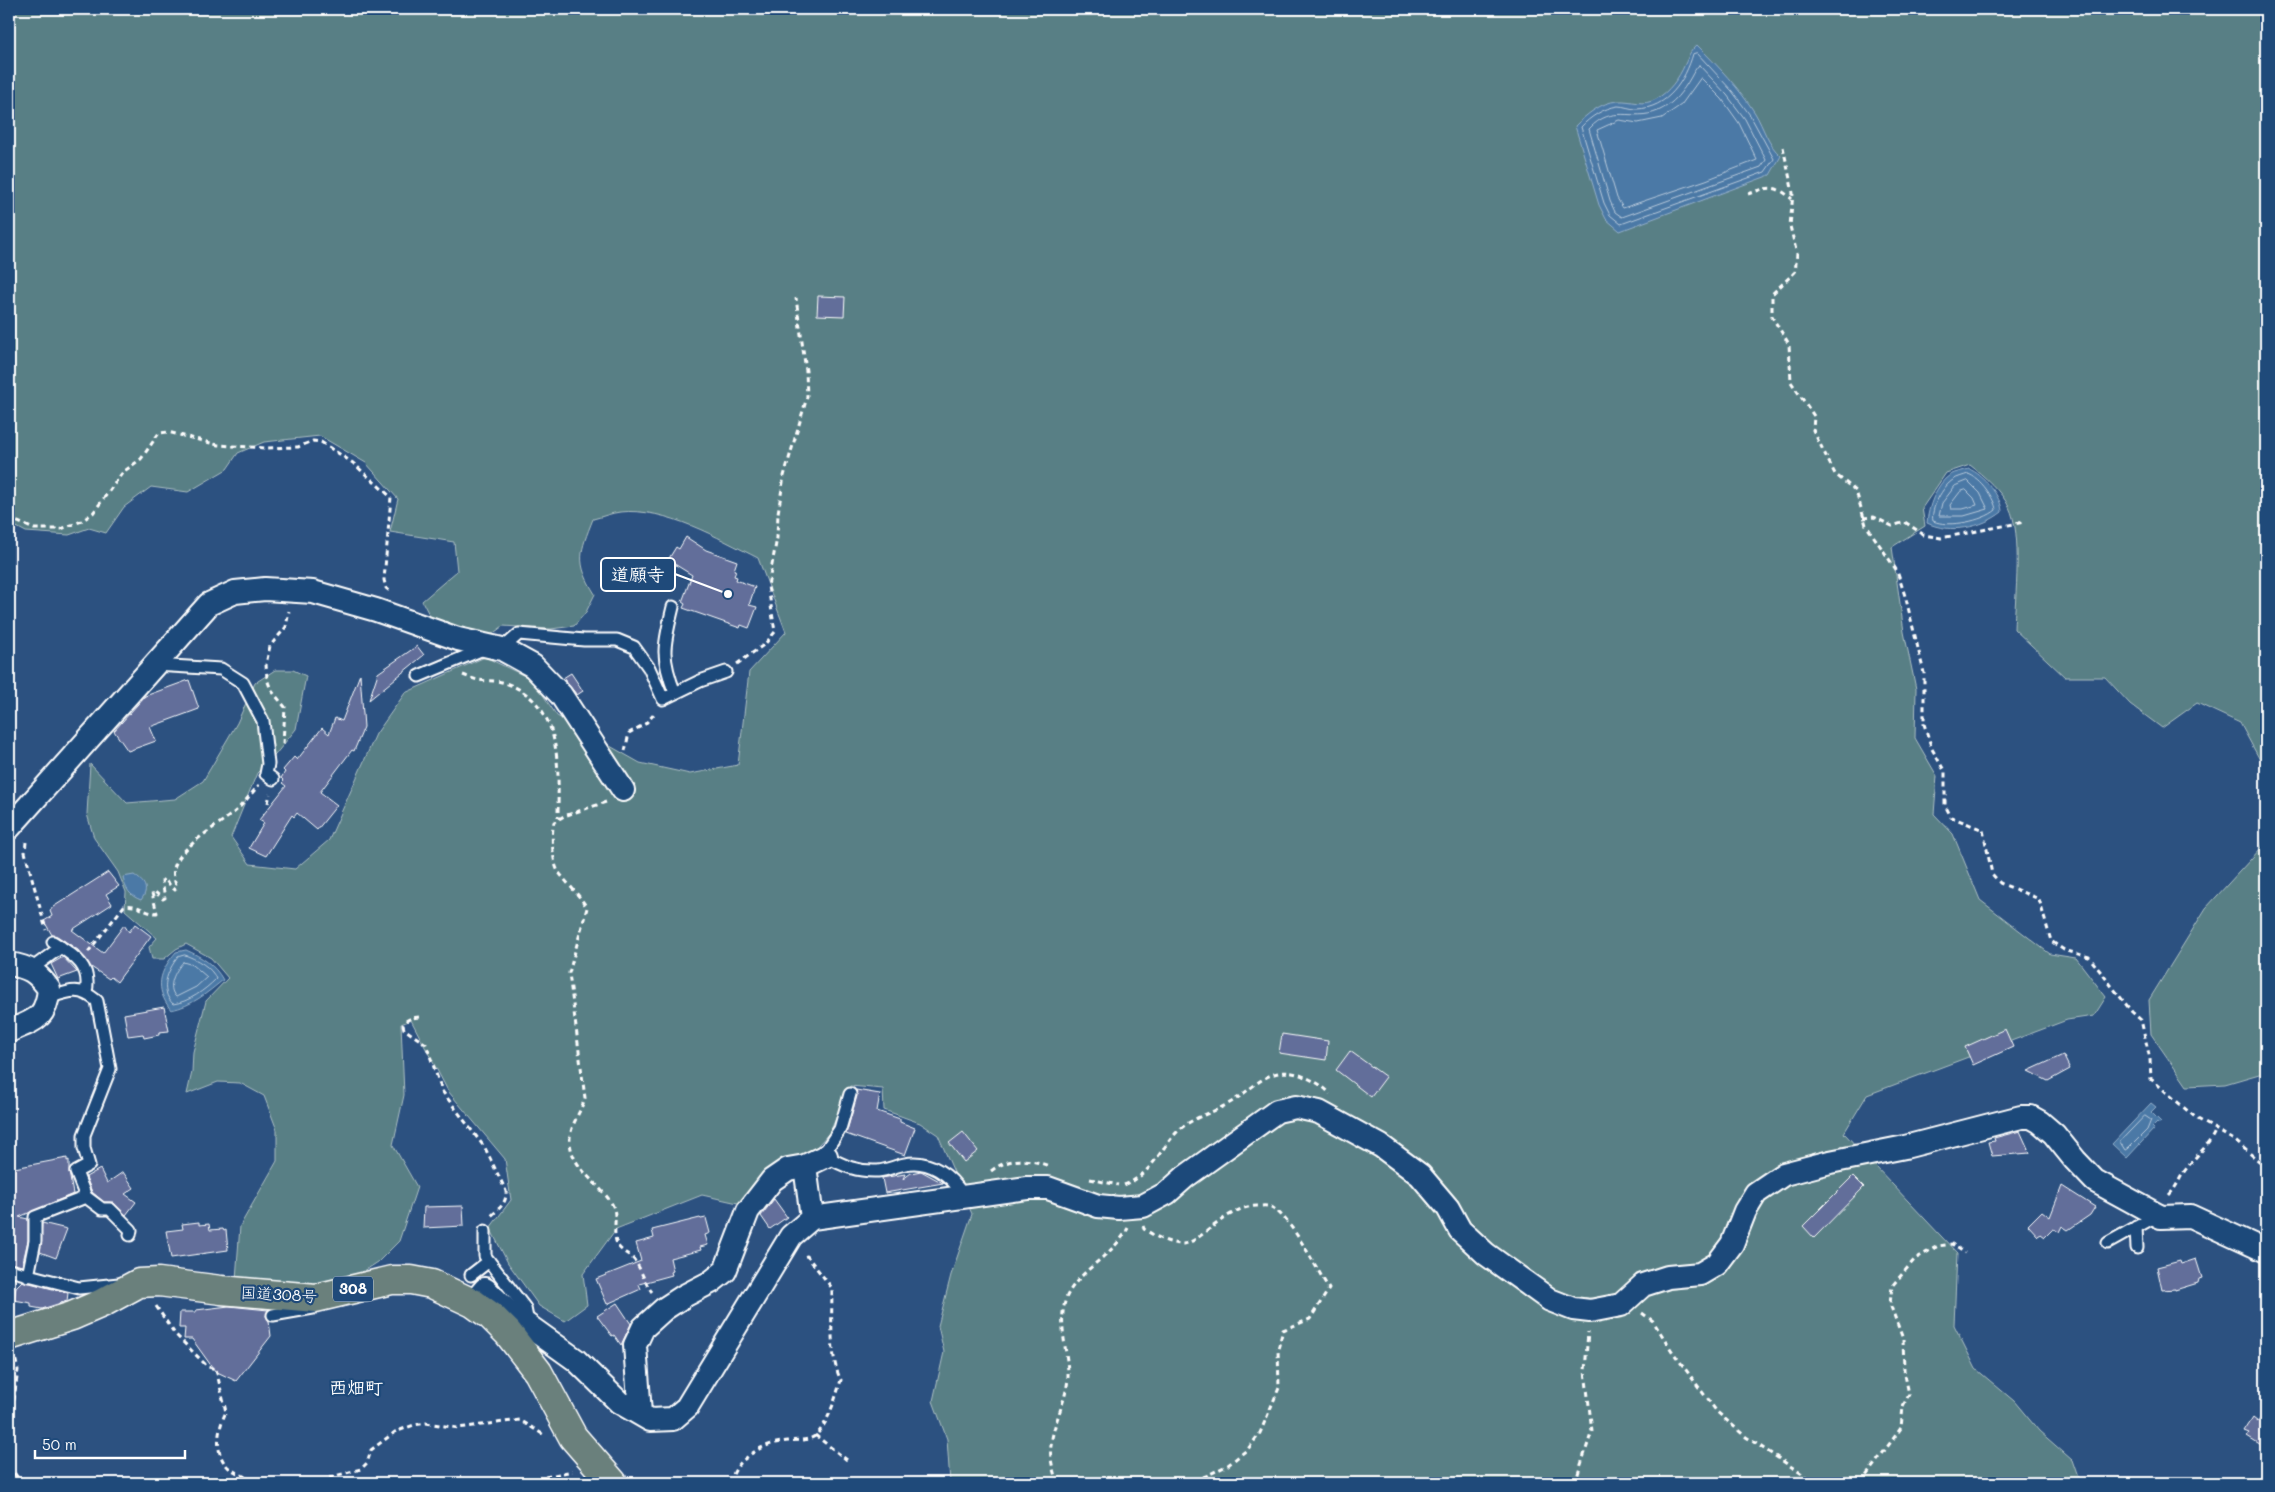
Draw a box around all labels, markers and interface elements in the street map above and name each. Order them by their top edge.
callout: 道願寺 [601,558,675,591]
text: 道願寺 [611,562,665,586]
road number: 308 [333,1276,373,1302]
street label: 国道308号 [240,1281,318,1306]
district label: 西畑町 [329,1375,383,1399]
scale bar [35,1427,185,1459]
text: 50 m [42,1434,77,1454]

